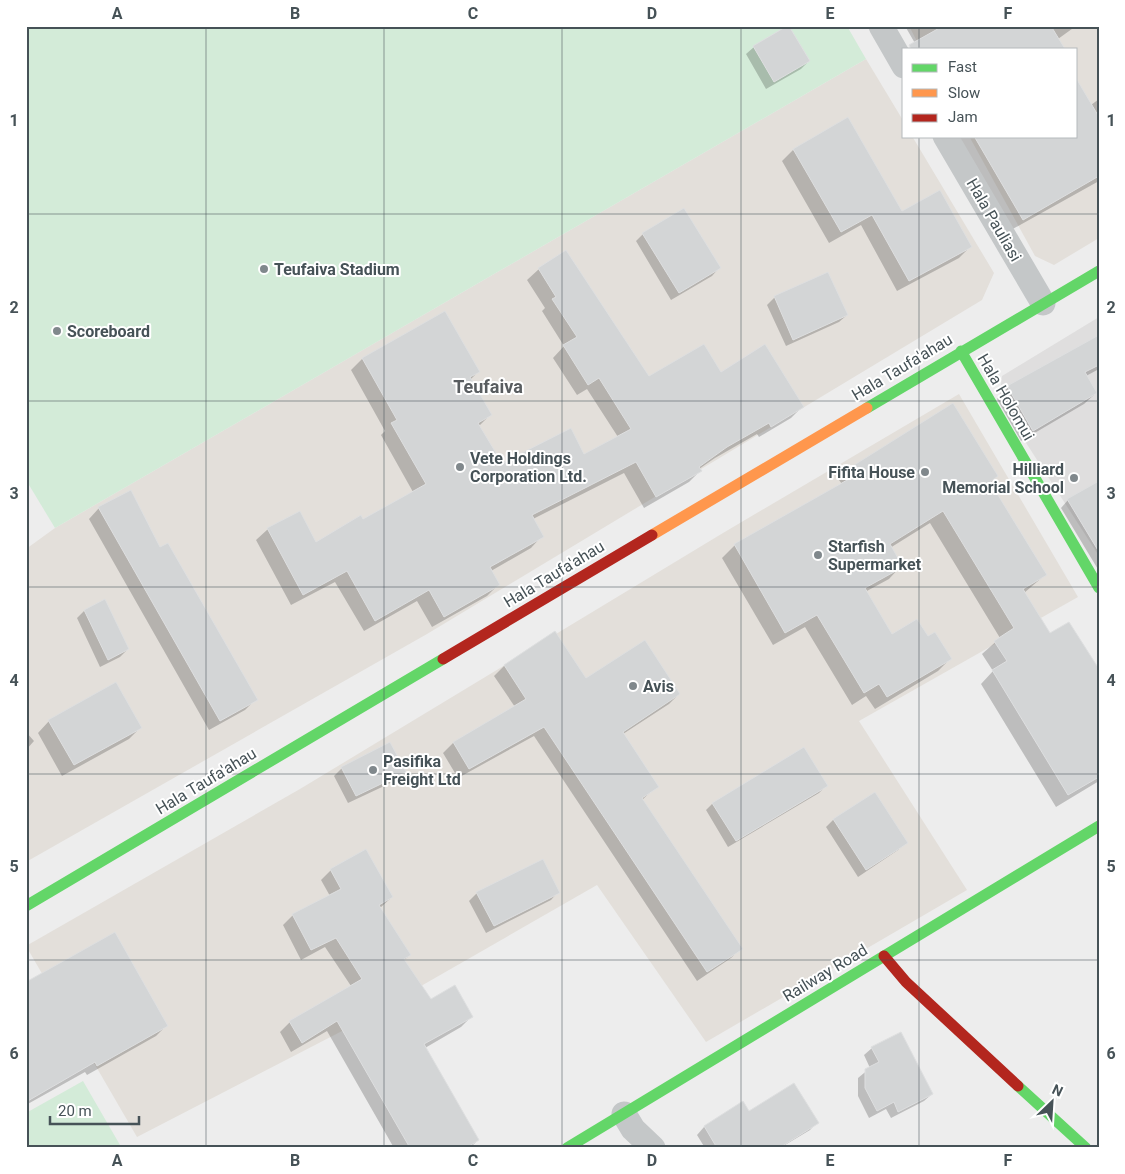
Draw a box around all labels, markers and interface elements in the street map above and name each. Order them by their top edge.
text: A [112,4,123,23]
text: B [290,4,300,23]
text: C [468,4,478,23]
text: D [647,4,657,23]
text: E [826,4,835,23]
text: F [1004,4,1013,23]
legend [902,48,1078,138]
text: Fast [948,58,977,76]
text: Slow [948,84,980,102]
text: Jam [948,108,978,126]
text: 1 [9,111,19,130]
text: 1 [1106,111,1116,130]
street label: Hala Pauliasi [963,175,1025,265]
place label: Teufaiva Stadium [274,260,400,279]
marker: Teufaiva Stadium [258,263,270,275]
text: 2 [9,298,19,317]
text: 2 [1106,298,1116,317]
place label: Scoreboard [67,322,150,341]
marker: Scoreboard [51,325,63,337]
street label: Hala Taufa'ahau [848,330,956,404]
street label: Hala Holomui [974,350,1038,444]
district label: Teufaiva [453,376,523,397]
place label: Vete Holdings Corporation Ltd. [470,449,587,486]
place label: Hilliard Memorial School [942,460,1064,497]
marker: Vete Holdings Corporation Ltd. [454,461,466,473]
place label: Fifita House [828,463,915,482]
marker: Fifita House [919,466,931,478]
marker: Hilliard Memorial School [1068,472,1080,484]
text: 3 [9,484,19,503]
text: 3 [1106,484,1116,503]
street label: Hala Taufa'ahau [500,537,608,611]
place label: Starfish Supermarket [828,537,922,574]
marker: Starfish Supermarket [812,549,824,561]
text: 4 [9,671,19,690]
text: 4 [1106,671,1116,690]
place label: Avis [643,677,674,696]
marker: Avis [627,680,639,692]
street label: Hala Taufa'ahau [152,744,260,818]
place label: Pasifika Freight Ltd [383,752,461,789]
marker: Pasifika Freight Ltd [367,764,379,776]
text: 5 [9,857,19,876]
text: 5 [1106,857,1116,876]
street label: Railway Road [779,940,871,1006]
text: 6 [9,1044,19,1063]
text: 6 [1106,1044,1116,1063]
north arrow [1028,1076,1078,1126]
text: N [1050,1081,1065,1100]
scale bar [50,1094,139,1126]
text: 20 m [58,1102,92,1120]
text: A [112,1151,123,1170]
text: B [290,1151,300,1170]
text: C [468,1151,478,1170]
text: D [647,1151,657,1170]
text: E [826,1151,835,1170]
text: F [1004,1151,1013,1170]

